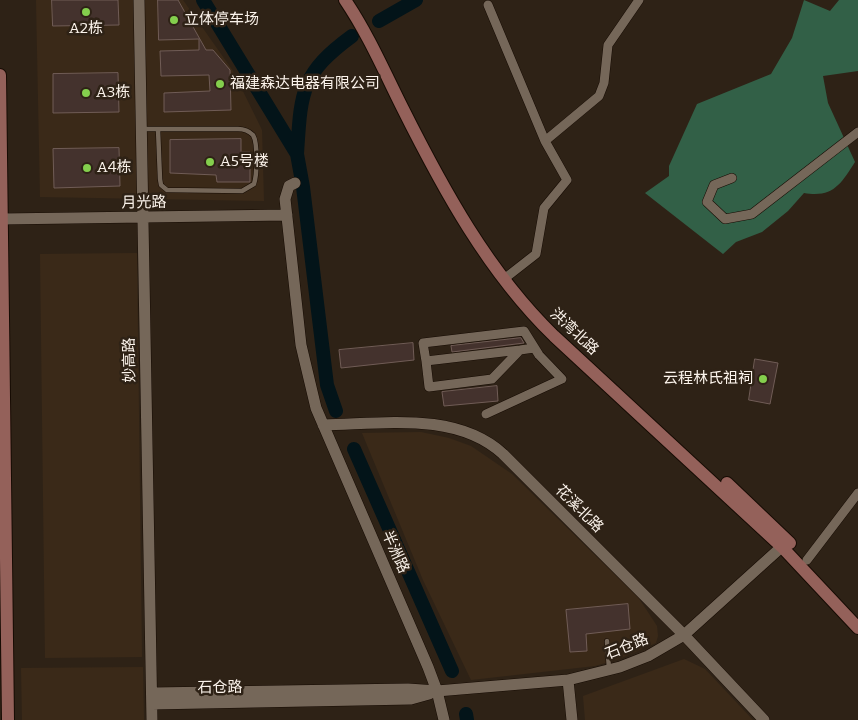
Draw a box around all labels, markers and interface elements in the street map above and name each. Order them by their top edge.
marker: A2栋 [80,6,92,18]
place label: 立体停车场 [184,11,259,29]
marker: 立体停车场 [168,14,180,26]
place label: A2栋 [69,20,103,38]
place label: 福建森达电器有限公司 [230,75,380,93]
marker: 福建森达电器有限公司 [214,78,226,90]
place label: A3栋 [96,84,130,102]
marker: A3栋 [80,87,92,99]
place label: A5号楼 [220,153,269,171]
marker: A5号楼 [204,156,216,168]
place label: A4栋 [97,159,131,177]
marker: A4栋 [81,162,93,174]
street label: 月光路 [121,194,167,212]
street label: 洪湾北路 [546,305,602,359]
street label: 妙高路 [121,337,139,383]
place label: 云程林氏祖祠 [663,370,753,388]
marker: 云程林氏祖祠 [757,373,769,385]
street label: 花溪北路 [551,481,607,537]
street label: 半洲路 [378,528,412,576]
street label: 石仓路 [603,630,651,664]
street label: 石仓路 [197,679,243,697]

